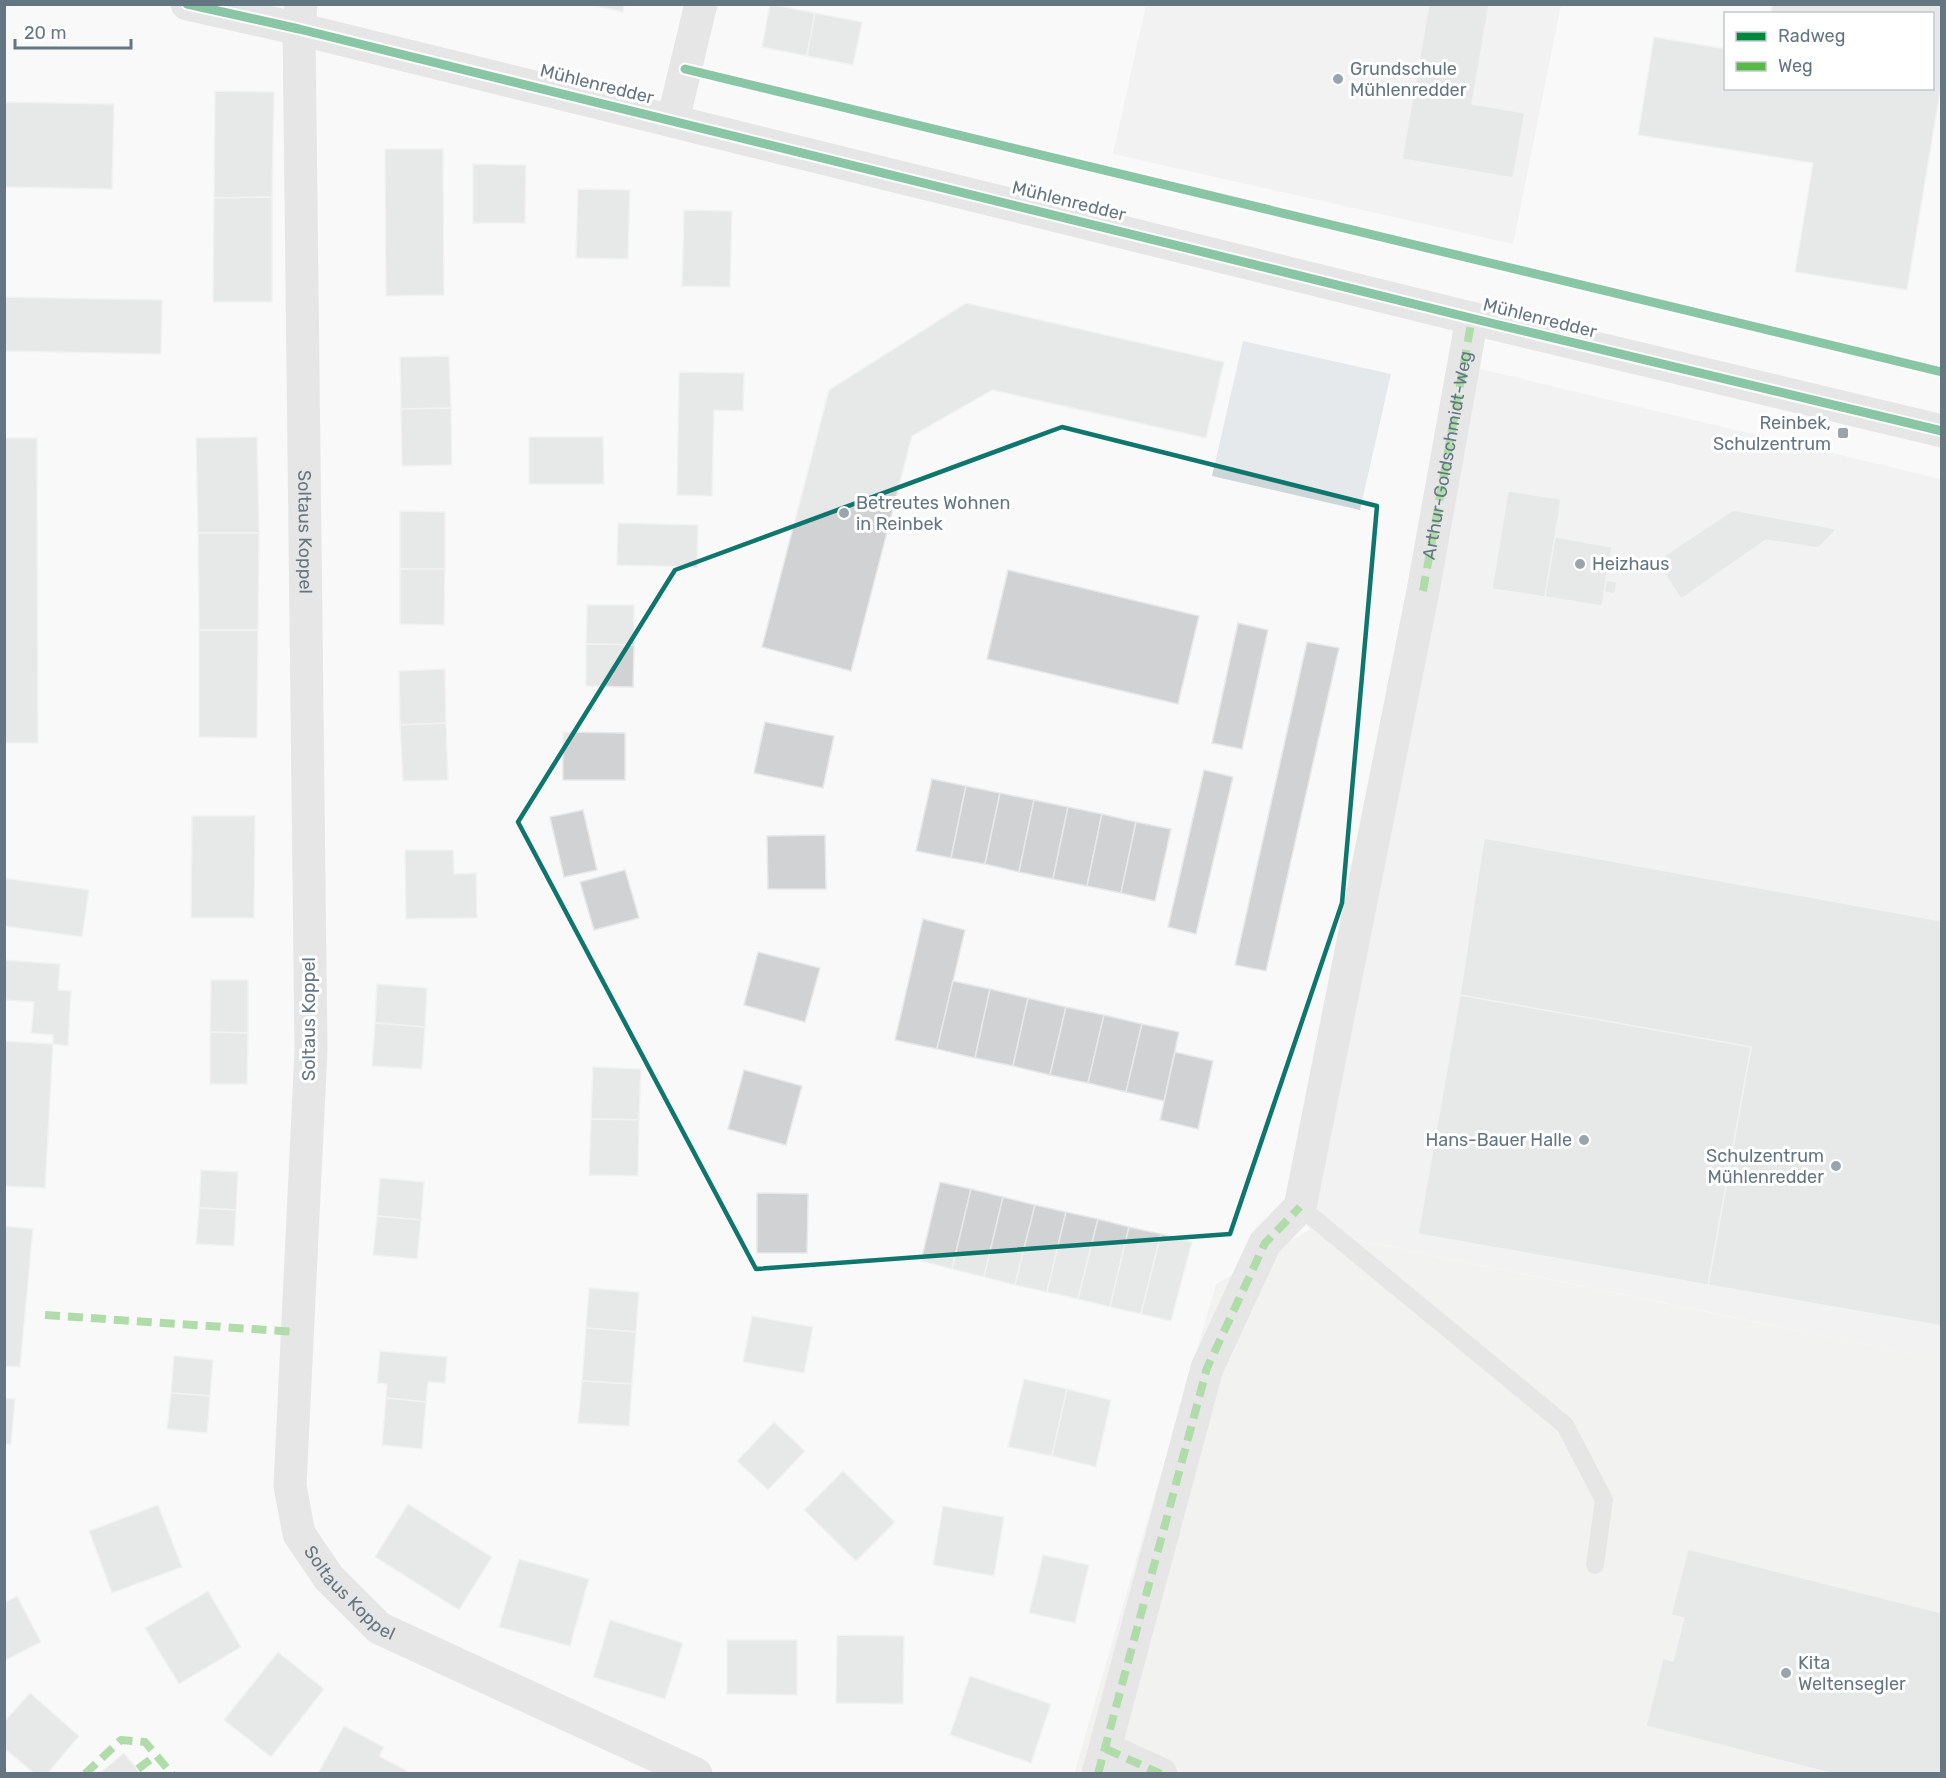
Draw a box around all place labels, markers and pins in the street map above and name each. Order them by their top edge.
place label: Grundschule Mühlenredder [1350,58,1467,101]
marker: Grundschule Mühlenredder [1331,72,1345,86]
place label: Reinbek, Schulzentrum [1713,412,1831,455]
marker: Reinbek, Schulzentrum [1836,426,1850,440]
place label: Betreutes Wohnen in Reinbek [856,492,1010,535]
marker: Betreutes Wohnen in Reinbek [837,506,851,520]
place label: Heizhaus [1592,553,1669,575]
marker: Heizhaus [1573,557,1587,571]
place label: Hans-Bauer Halle [1425,1129,1572,1151]
marker: Hans-Bauer Halle [1577,1133,1591,1147]
place label: Schulzentrum Mühlenredder [1706,1145,1824,1188]
marker: Schulzentrum Mühlenredder [1829,1159,1843,1173]
place label: Kita Weltensegler [1798,1652,1906,1695]
marker: Kita Weltensegler [1779,1666,1793,1680]

